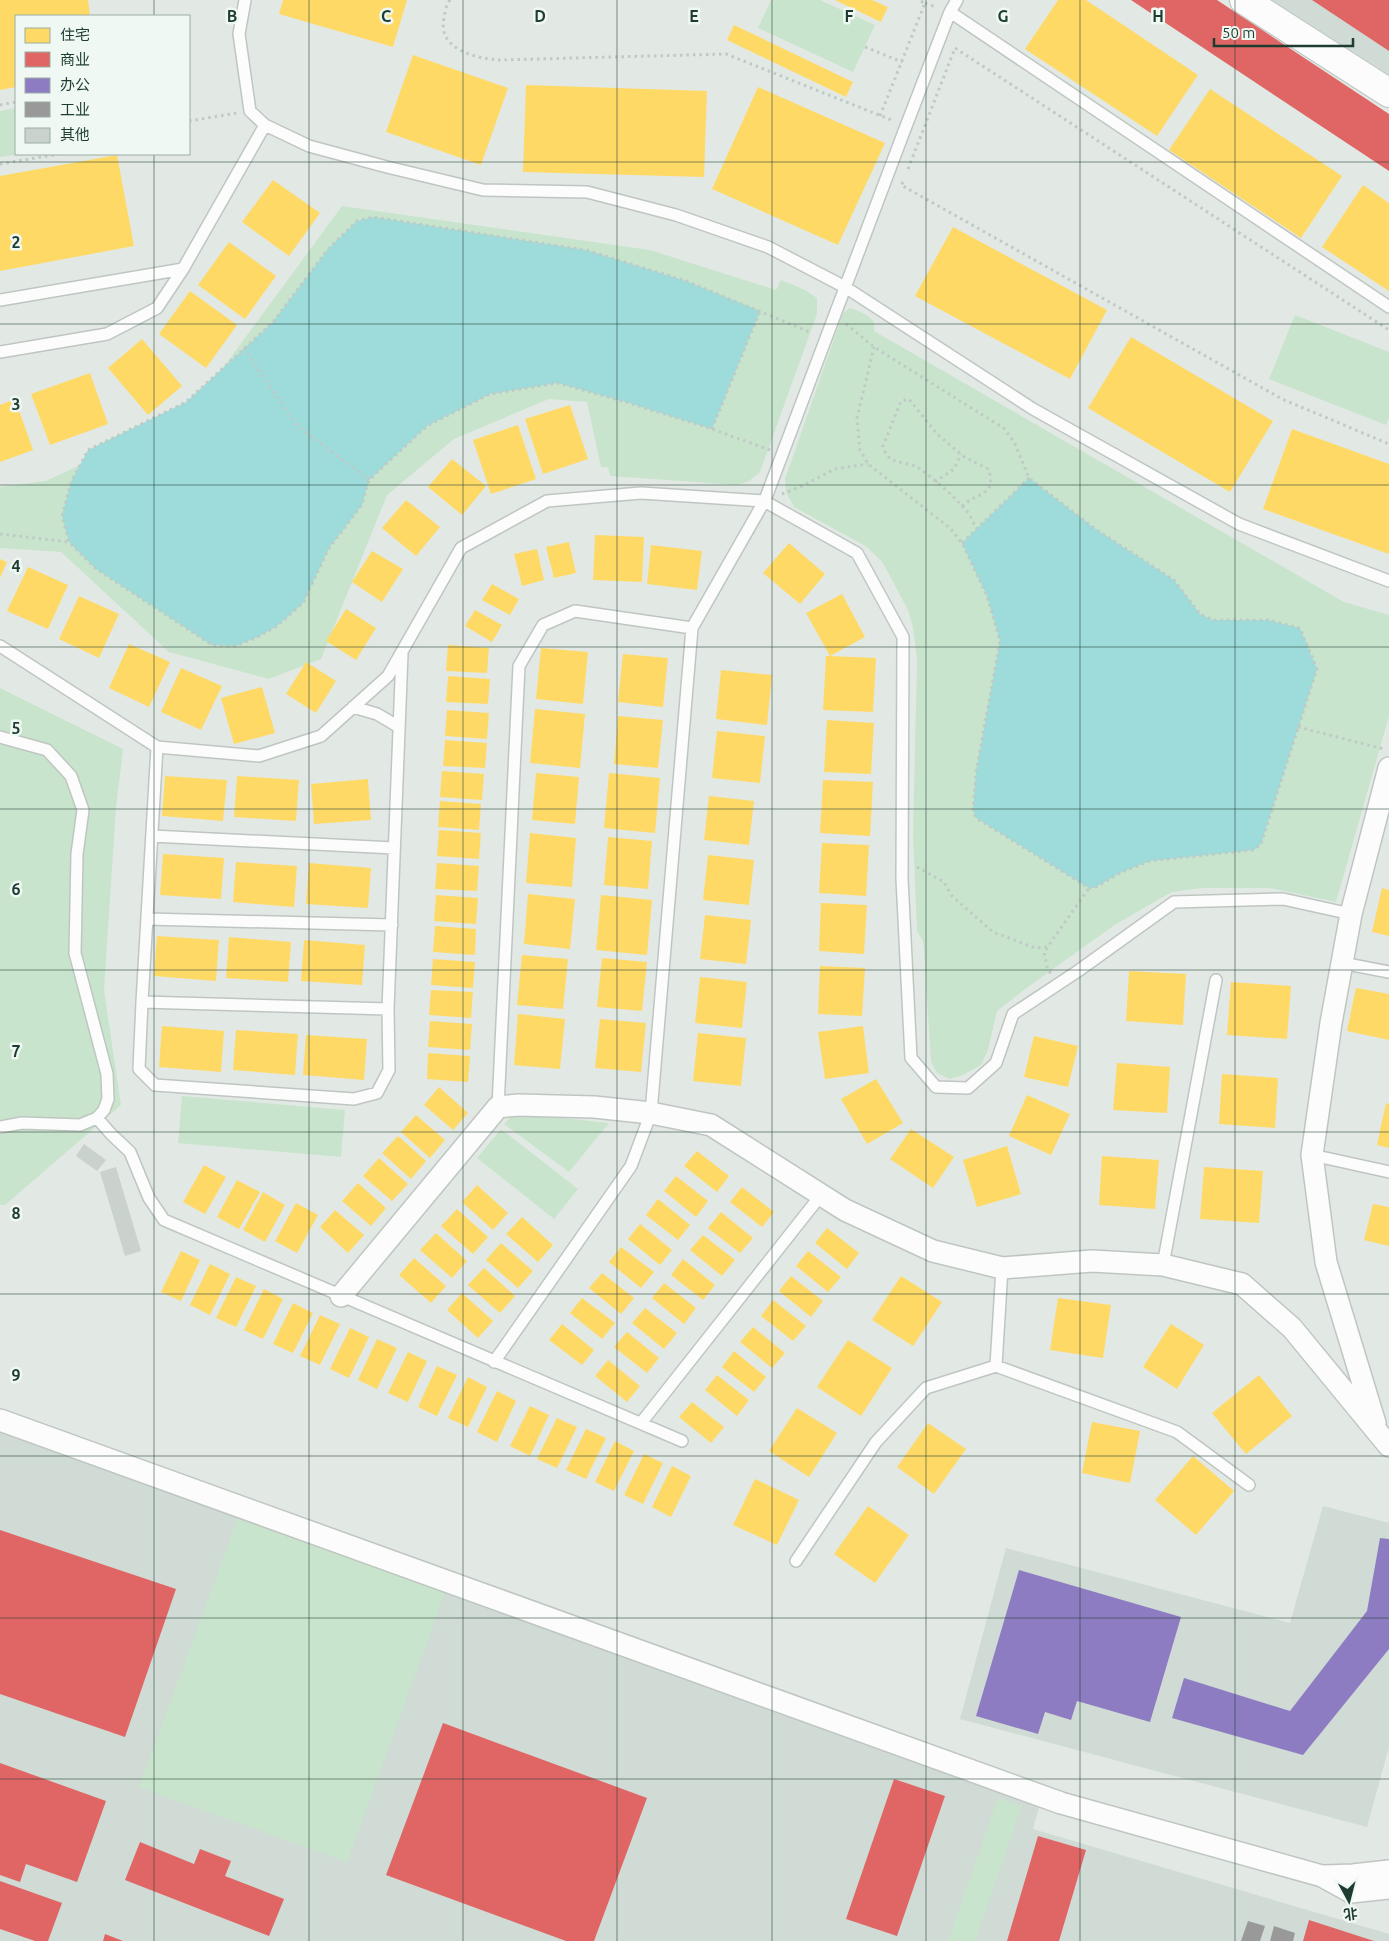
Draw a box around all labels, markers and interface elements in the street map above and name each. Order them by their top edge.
text: B [227,7,237,25]
text: C [381,7,391,25]
text: D [534,7,546,25]
text: E [689,7,699,25]
text: F [845,7,854,25]
text: G [997,7,1009,25]
text: H [1152,7,1164,25]
legend [15,15,190,155]
scale bar [1214,15,1353,47]
text: 50 m [1222,24,1255,41]
text: 住宅 [60,26,90,43]
text: 商业 [60,51,90,68]
text: 办公 [60,76,90,93]
text: 工业 [60,101,90,118]
text: 其他 [60,126,90,143]
text: 2 [11,233,21,251]
text: 3 [11,395,21,413]
text: 4 [11,557,21,575]
text: 5 [11,719,21,737]
text: 6 [11,880,21,898]
text: 7 [11,1042,21,1060]
text: 8 [11,1204,21,1222]
text: 9 [11,1366,21,1384]
north arrow [1324,1876,1374,1926]
text: 北 [1343,1905,1359,1923]

